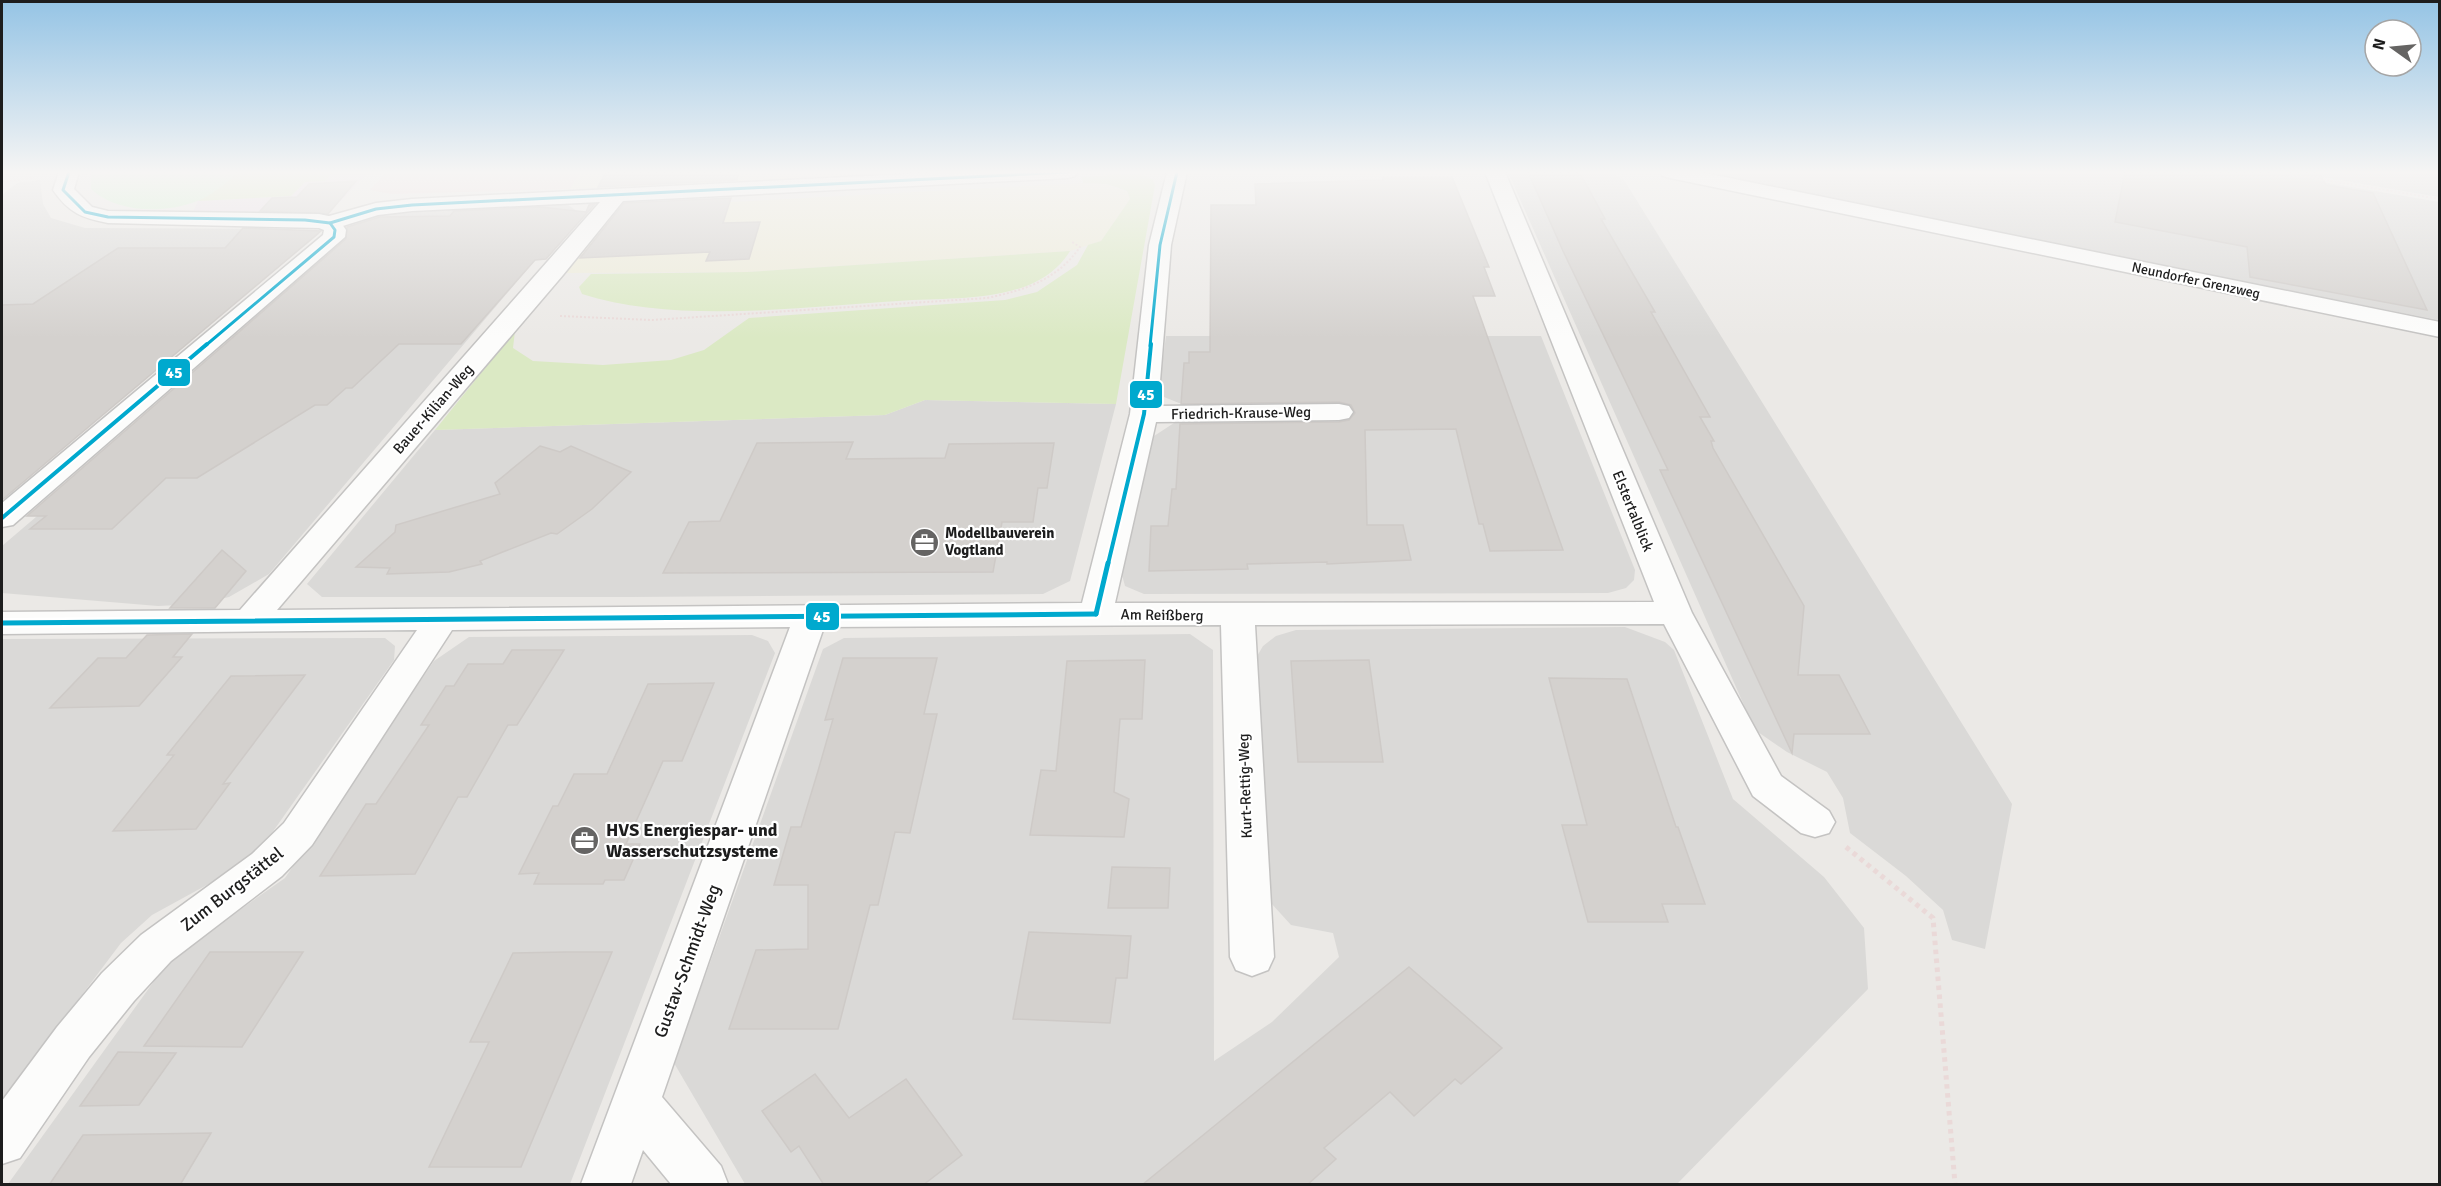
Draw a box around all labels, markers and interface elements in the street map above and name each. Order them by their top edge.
north arrow [2363,18,2423,78]
text: N [2368,36,2391,52]
street label: Neundorfer Grenzweg [2130,259,2262,302]
line badge: 45 [157,358,191,387]
street label: Bauer-Kilian-Weg [389,360,477,458]
text: 45 [165,363,183,383]
line badge: 45 [1129,380,1163,409]
text: 45 [1137,385,1155,405]
street label: Friedrich-Krause-Weg [1171,403,1311,423]
street label: Elstertalblick [1609,468,1658,555]
place label: Modellbauverein Vogtland [945,524,1054,559]
office icon: Modellbauverein Vogtland [908,526,940,558]
line badge: 45 [805,602,840,631]
street label: Am Reißberg [1120,605,1204,625]
text: 45 [813,607,831,627]
street label: Kurt-Rettig-Weg [1234,733,1256,839]
place label: HVS Energiespar- und Wasserschutzsysteme [606,819,778,862]
office icon: HVS Energiespar- und Wasserschutzsysteme [569,824,601,856]
street label: Zum Burgstättel [176,842,288,936]
street label: Gustav-Schmidt-Weg [649,881,725,1041]

